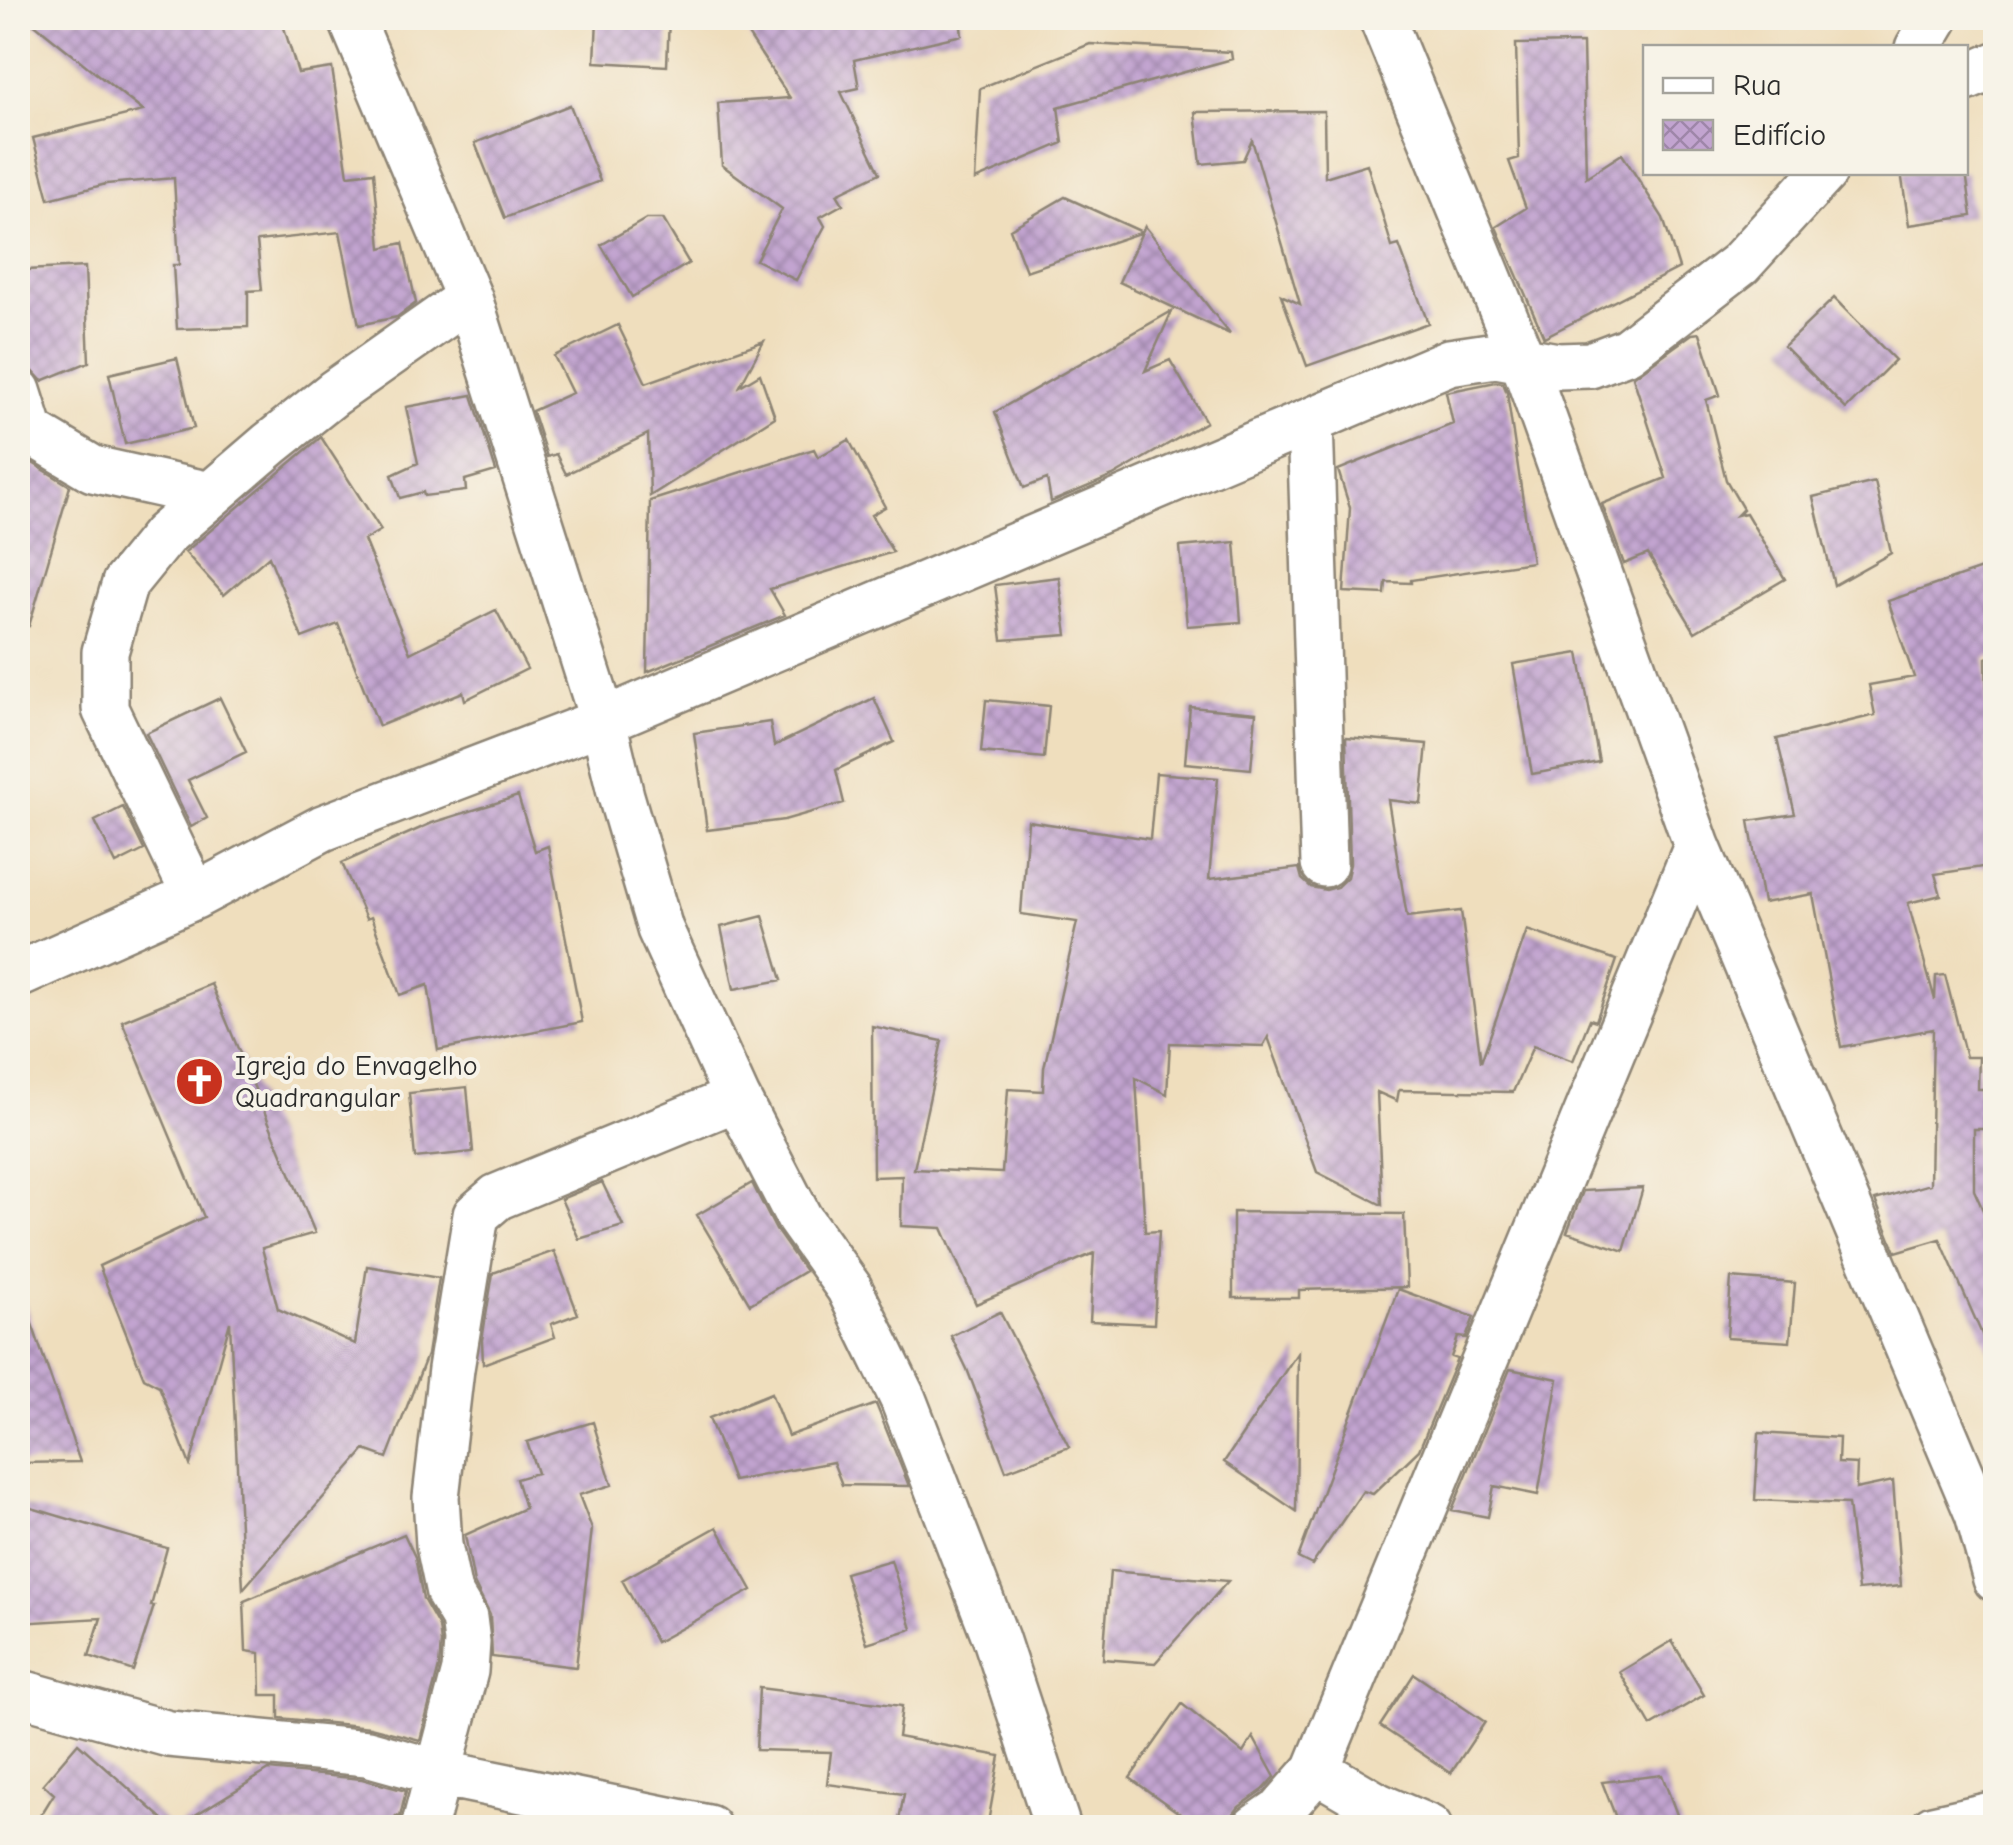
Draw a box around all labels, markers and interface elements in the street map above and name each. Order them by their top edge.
legend [1643,45,1968,175]
text: Rua [1733,68,1782,103]
text: Edifício [1733,118,1826,153]
place label: Igreja do Envagelho Quadrangular [235,1050,478,1114]
church icon: Igreja do Envagelho Quadrangular [174,1056,226,1108]

